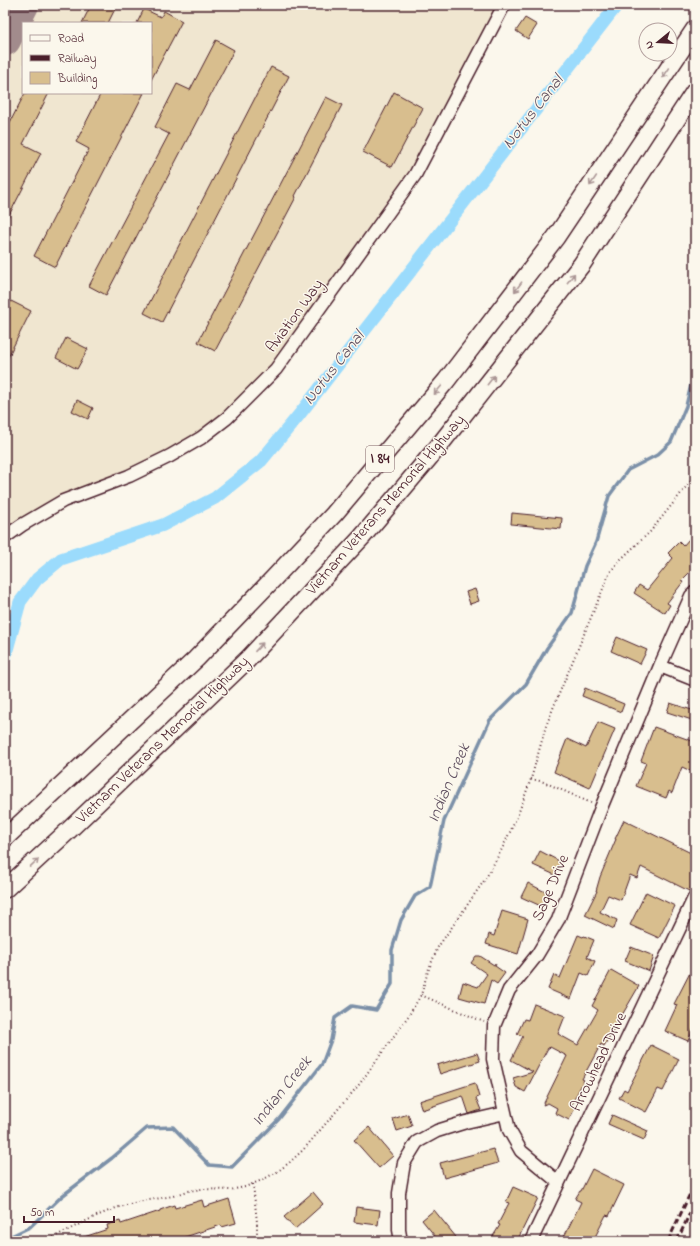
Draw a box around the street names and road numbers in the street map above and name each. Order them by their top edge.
street label: Aviation Way [260,274,330,358]
street label: Vietnam Veterans Memorial Highway [300,409,471,601]
road number: I 84 [366,446,394,472]
street label: Vietnam Veterans Memorial Highway [70,650,255,830]
street label: Sage Drive [526,850,576,925]
street label: Arrowhead Drive [565,1007,634,1116]

